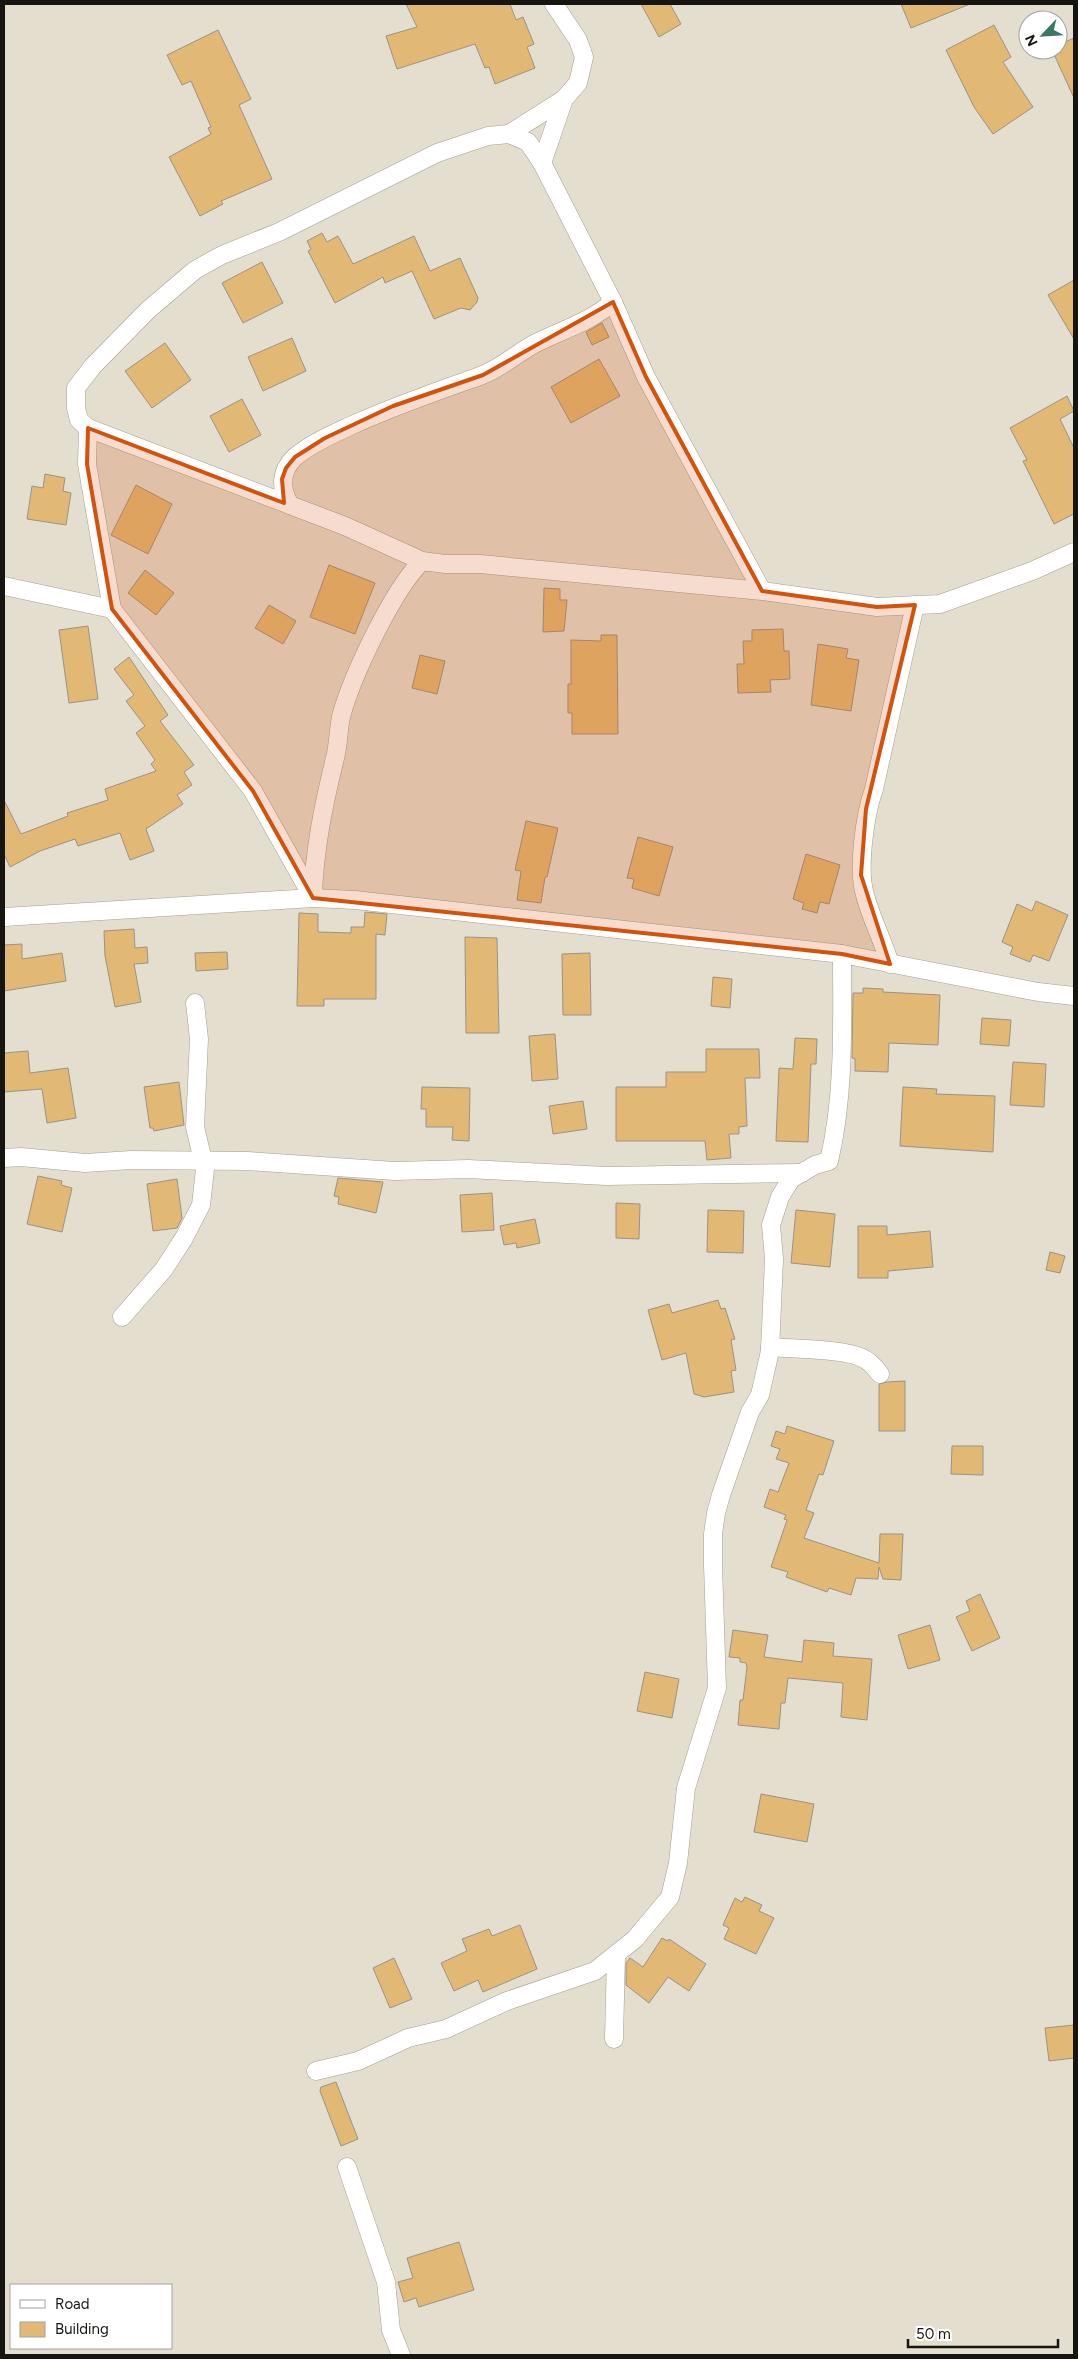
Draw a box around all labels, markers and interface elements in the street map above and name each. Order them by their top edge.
north arrow [1018,10,1068,60]
text: N [1022,32,1042,49]
legend [10,2284,172,2349]
text: Road [55,2295,90,2313]
scale bar [908,2316,1058,2348]
text: Building [55,2320,109,2338]
text: 50 m [916,2325,951,2343]

